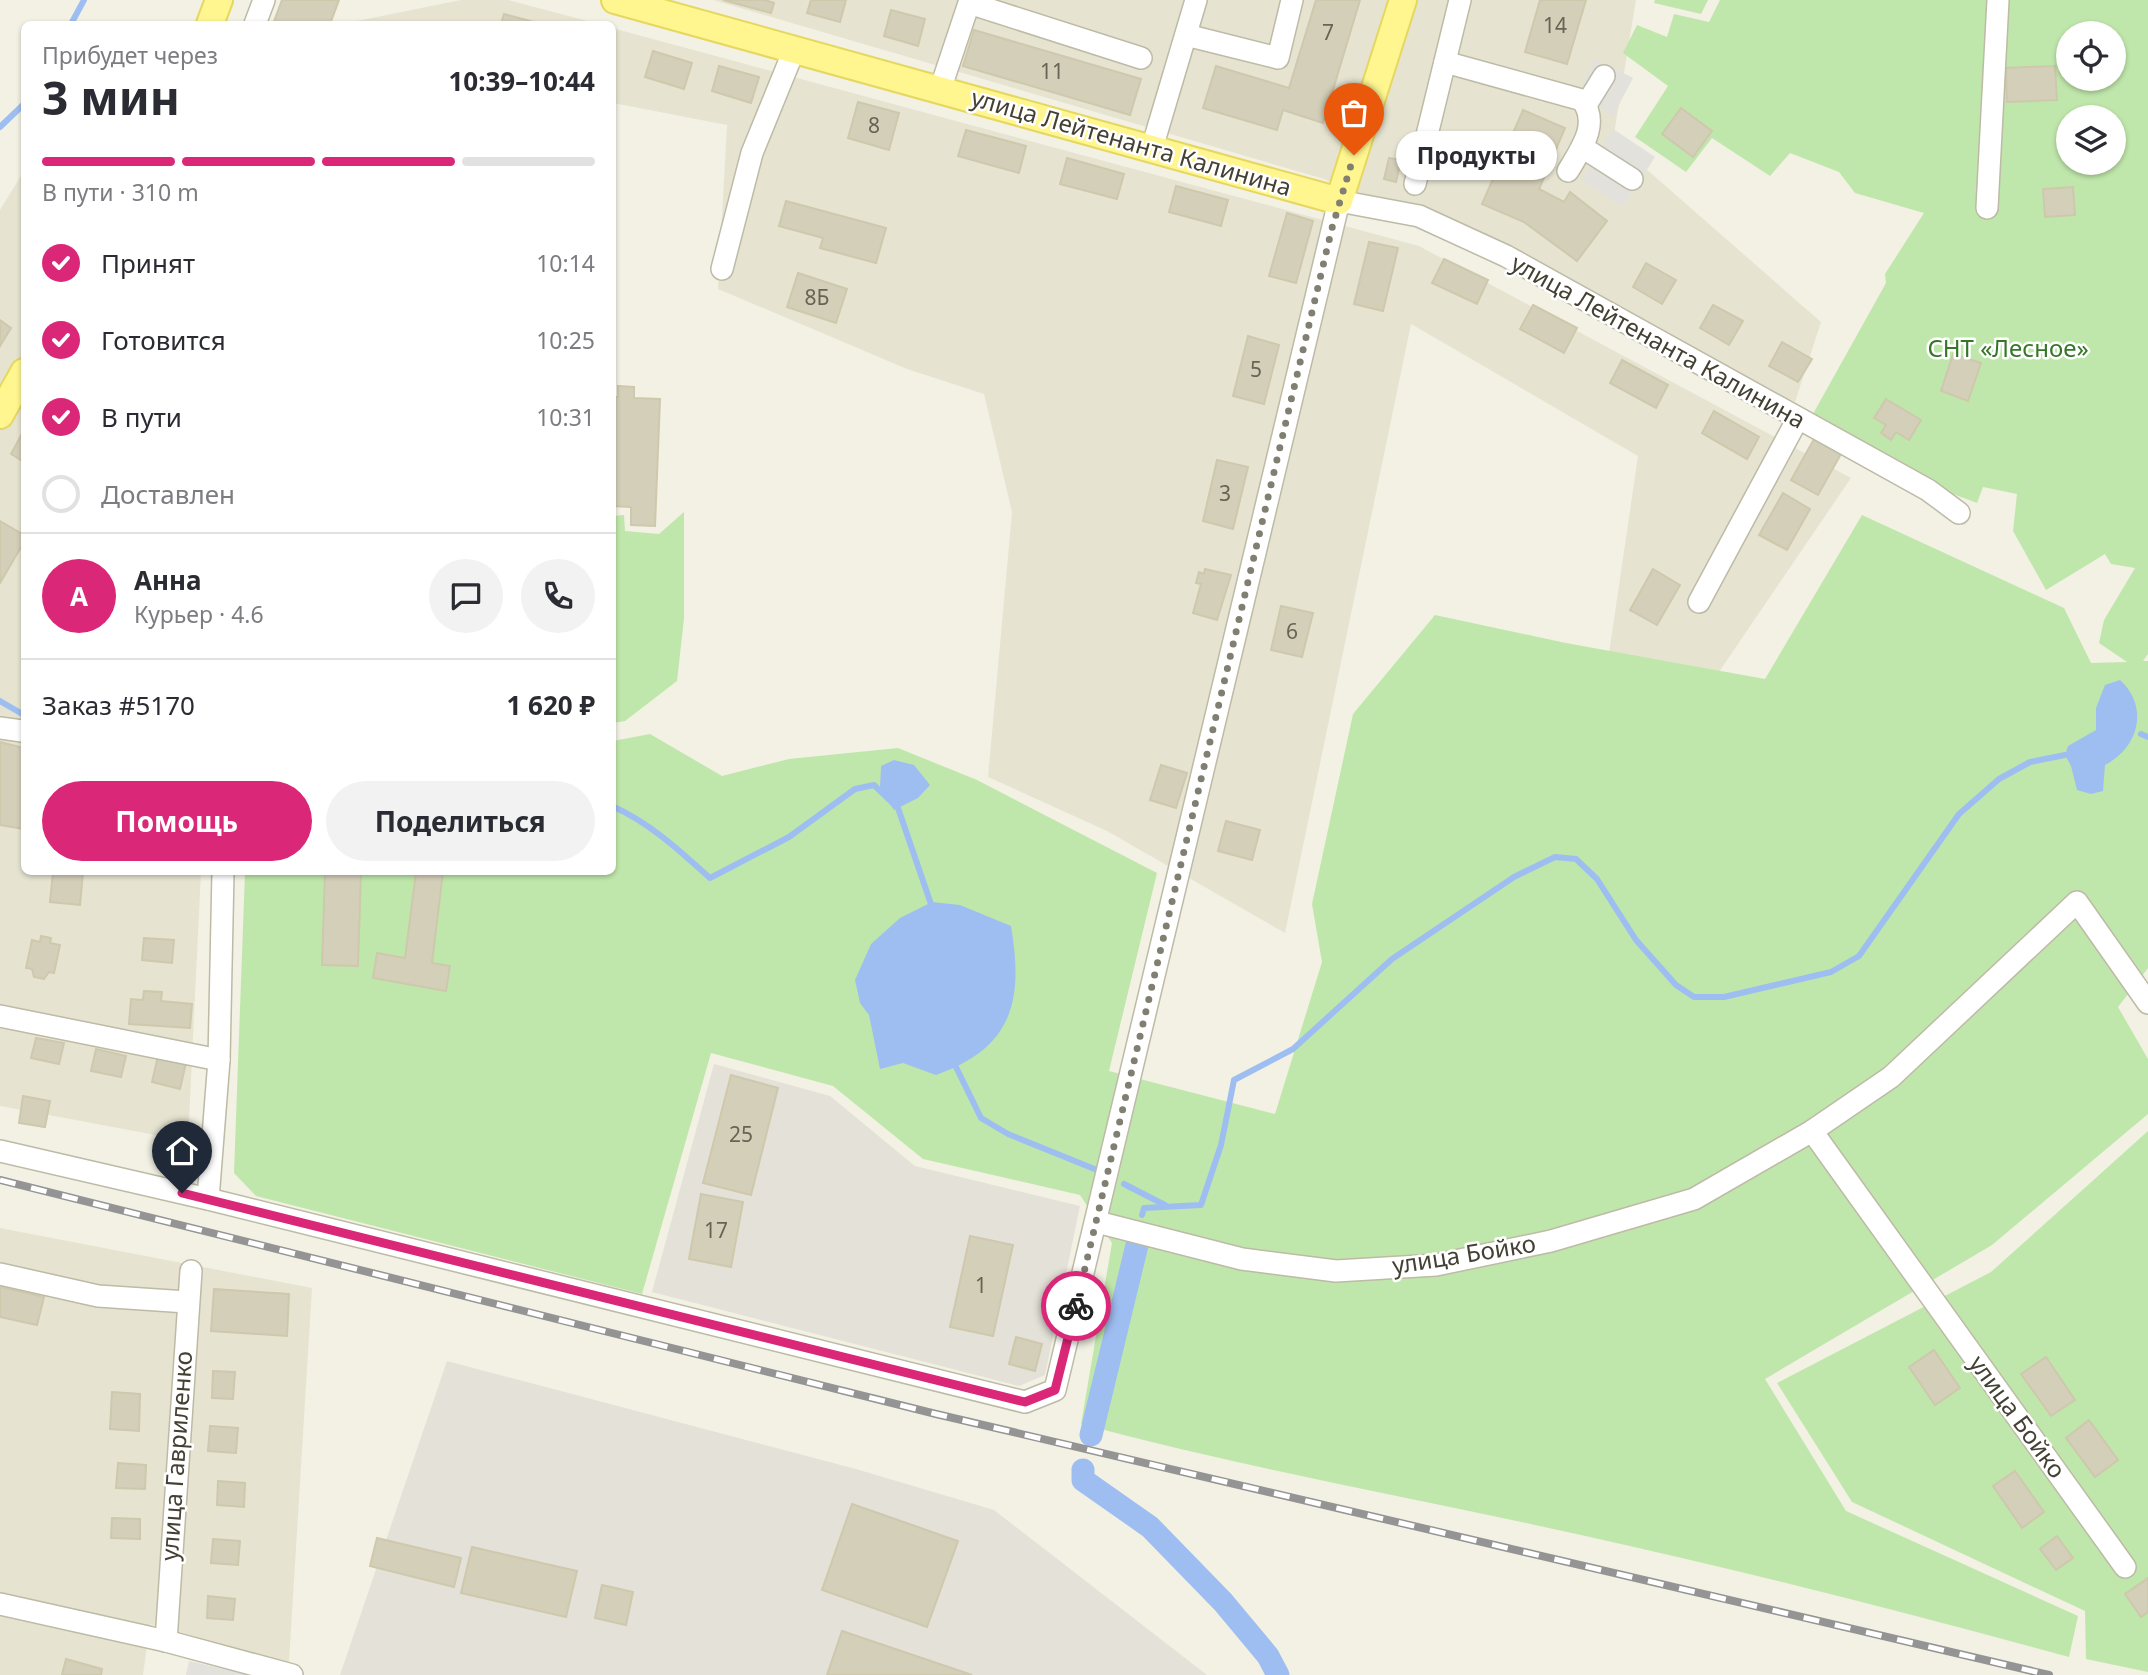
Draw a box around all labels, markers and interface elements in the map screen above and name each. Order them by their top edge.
house number: 14 [1543,11,1567,39]
house number: 7 [1322,18,1334,46]
map controls [2056,21,2126,175]
button: locate [2056,21,2126,91]
text: Прибудет через [42,39,218,71]
house number: 11 [1040,57,1064,85]
text: 10:39–10:44 [448,63,595,99]
text: 3 мин [42,66,180,128]
street label: улица Лейтенанта Калинина [967,80,1295,203]
pin [1324,83,1384,155]
icon: bag [1335,94,1373,132]
button: layers [2056,105,2126,175]
house number: 8 [868,111,880,139]
callout: Продукты [1396,130,1557,180]
text: Продукты [1417,139,1536,171]
text: В пути · 310 m [42,176,199,208]
icon: check [42,244,80,282]
text: Принят [101,245,195,281]
street label: улица Лейтенанта Калинина [1506,246,1812,436]
text: 10:14 [536,247,595,279]
house number: 8Б [805,283,829,311]
icon: check [42,321,80,359]
text: Готовится [101,322,226,358]
text: 10:25 [536,324,595,356]
park label: СНТ «Лесное» [1927,331,2089,364]
house number: 5 [1250,355,1262,383]
icon: check [42,398,80,436]
text: В пути [101,399,182,435]
text: 10:31 [536,401,595,433]
text: Доставлен [101,476,235,512]
house number: 3 [1219,479,1231,507]
button: chat [429,559,503,633]
button: phone [521,559,595,633]
text: Анна [134,562,202,598]
text: А [70,578,88,614]
text: Курьер · 4.6 [134,598,264,630]
house number: 6 [1286,617,1298,645]
text: Заказ #5170 [42,687,195,723]
text: 1 620 ₽ [506,687,595,723]
button: Помощь [42,781,312,861]
button: Поделиться [326,781,595,861]
house number: 25 [729,1120,753,1148]
pin [152,1121,212,1193]
icon: home [163,1132,201,1170]
house number: 17 [704,1216,728,1244]
street label: улица Бойко [1390,1226,1538,1281]
house number: 1 [975,1271,987,1299]
courier [1041,1271,1111,1341]
icon: bike [1057,1287,1095,1325]
street label: улица Бойко [1962,1348,2074,1484]
street label: улица Гавриленко [152,1350,199,1562]

